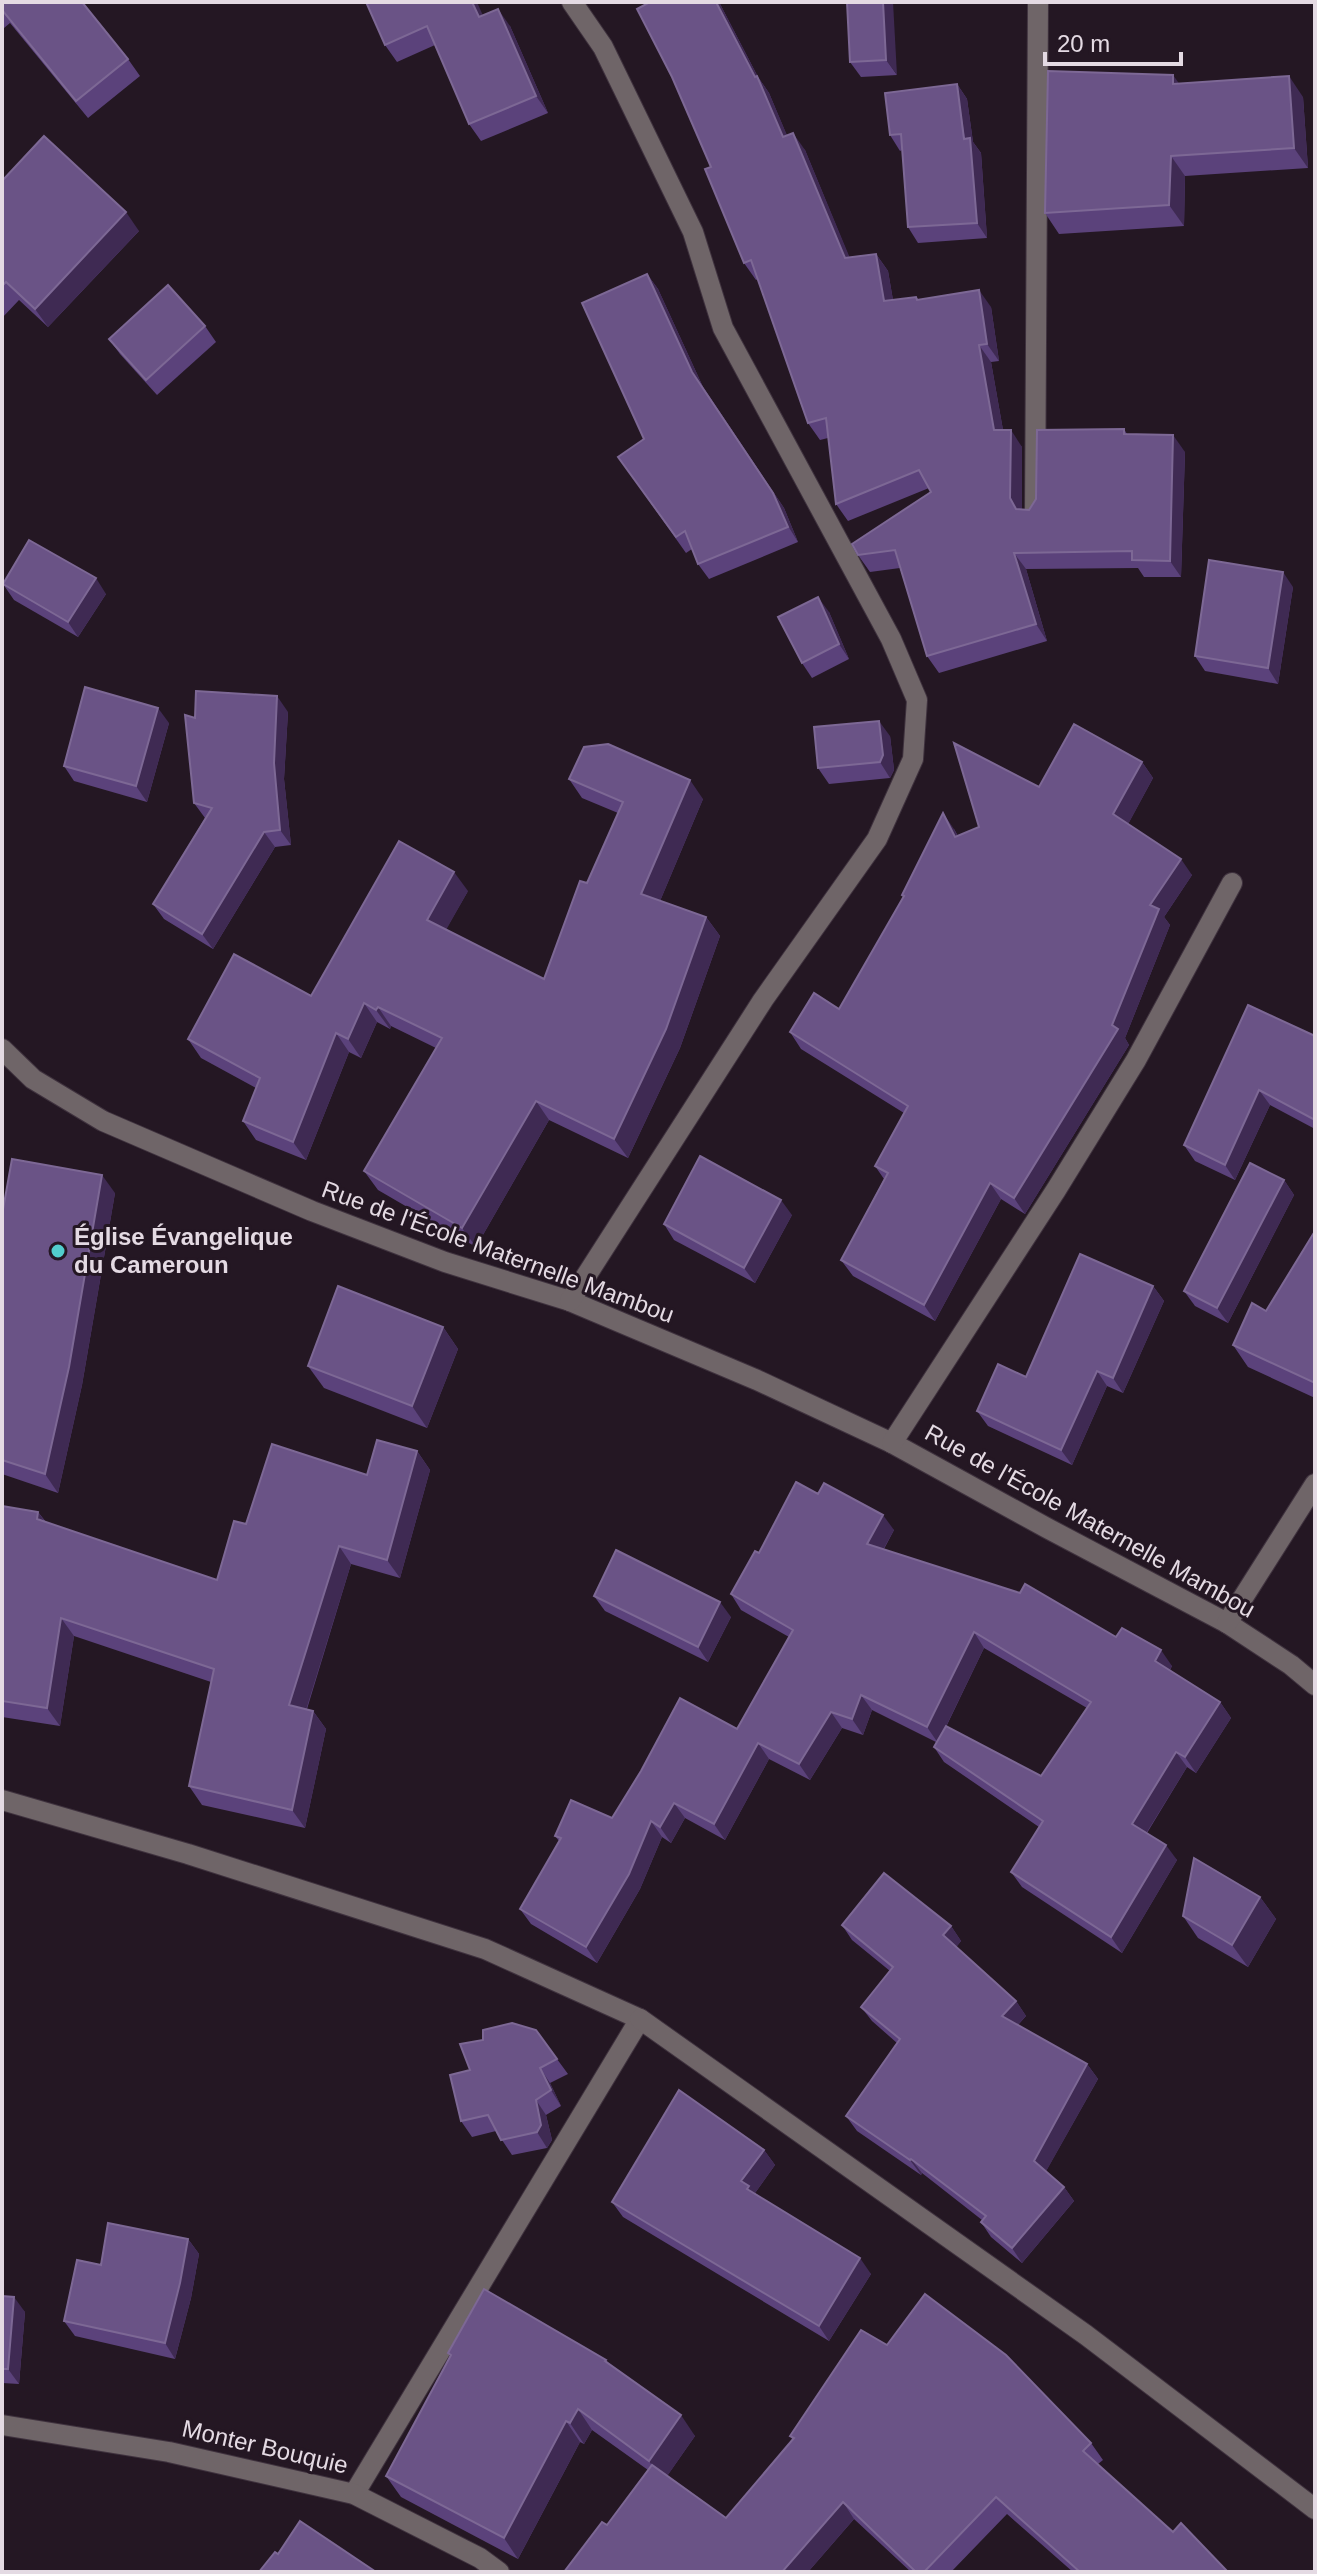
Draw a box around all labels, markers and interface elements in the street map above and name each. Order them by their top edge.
scale bar [1045,16,1181,66]
text: 20 m [1057,30,1110,57]
street label: Rue de l'École Maternelle Mambou [318,1175,678,1328]
place label: Église Évangelique du Cameroun [74,1223,293,1278]
marker: Église Évangelique du Cameroun [49,1242,67,1260]
street label: Rue de l'École Maternelle Mambou [921,1418,1260,1623]
street label: Monter Bouquie [180,2414,351,2479]

